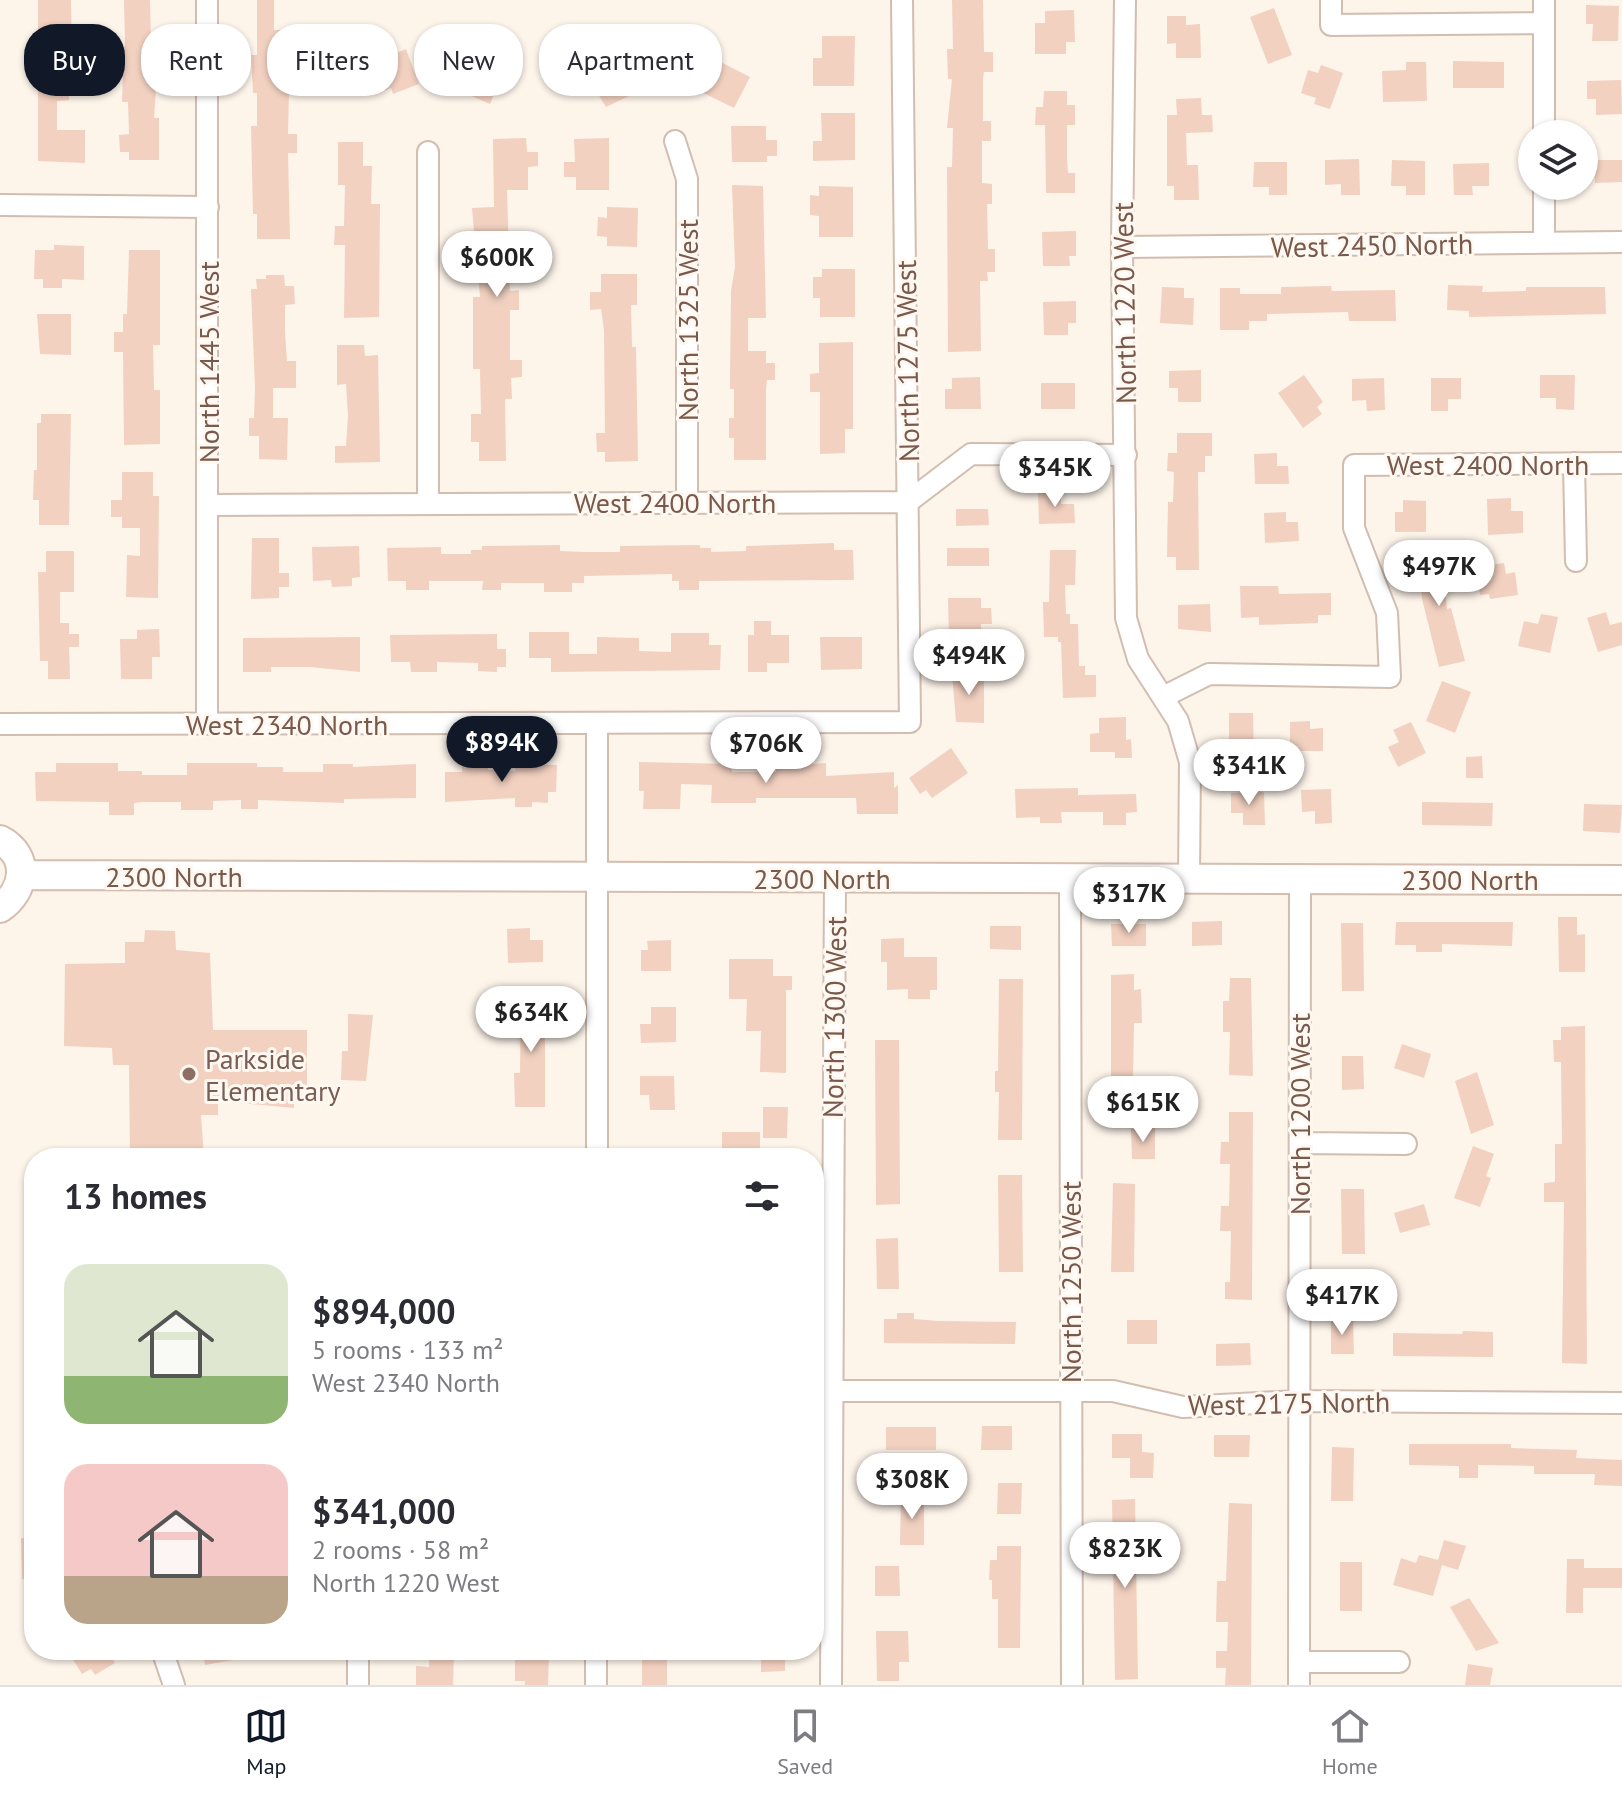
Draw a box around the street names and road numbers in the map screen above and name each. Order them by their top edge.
street label: North 1220 West [1104,201,1144,404]
street label: North 1325 West [669,218,706,421]
street label: West 2450 North [1270,225,1474,265]
street label: North 1275 West [887,259,927,462]
street label: North 1445 West [190,260,227,463]
street label: West 2400 North [1387,446,1589,483]
street label: West 2400 North [574,484,776,521]
street label: West 2340 North [186,706,388,743]
street label: 2300 North [105,858,243,895]
street label: 2300 North [753,860,891,897]
street label: 2300 North [1401,861,1539,898]
street label: North 1300 West [814,915,854,1118]
street label: North 1200 West [1281,1012,1318,1215]
street label: North 1250 West [1052,1180,1089,1383]
street label: West 2175 North [1187,1383,1391,1423]

